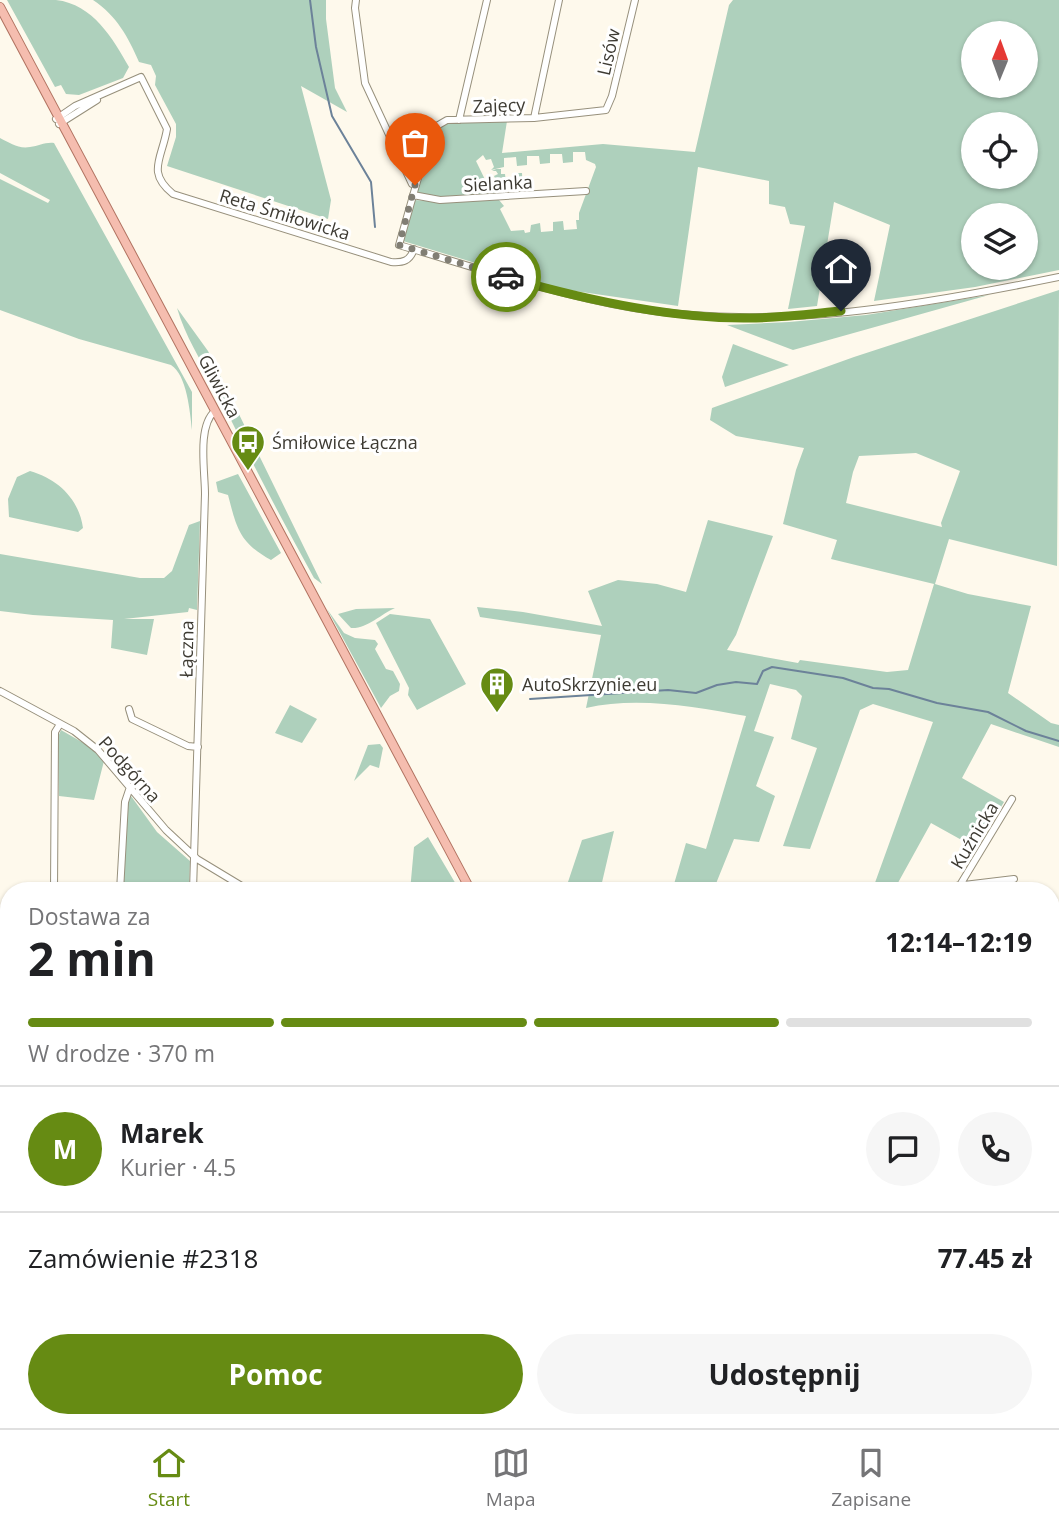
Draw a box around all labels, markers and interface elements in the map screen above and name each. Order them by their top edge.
north arrow [961,21,1038,98]
map controls [961,21,1038,280]
street label: Lisów [591,26,625,78]
street label: Zajęcy [472,92,527,118]
button: locate [961,112,1038,189]
pin [385,113,445,185]
icon: bag [396,124,434,162]
street label: Sielanka [463,169,533,197]
street label: Reta Śmiłowicka [217,183,353,245]
button: layers [961,203,1038,280]
pin [811,239,871,311]
courier [471,242,541,312]
icon: home [822,250,860,288]
icon: car [487,258,525,296]
street label: Gliwicka [193,350,247,422]
bus stop icon: Śmiłowice Łączna [229,423,267,472]
place label: Śmiłowice Łączna [272,430,418,454]
street label: Łączna [174,620,198,678]
building icon: AutoSkrzynie.eu [478,665,516,714]
place label: AutoSkrzynie.eu [522,672,657,696]
street label: Podgórna [94,731,166,807]
street label: Kuźnicka [945,797,1003,873]
text: Dostawa za [28,900,151,932]
text: 12:14–12:19 [885,924,1032,960]
text: 2 min [28,927,156,989]
text: W drodze · 370 m [28,1037,215,1069]
button: chat [866,1112,940,1186]
button: phone [958,1112,1032,1186]
text: Marek [120,1115,204,1151]
text: M [53,1131,77,1167]
text: Kurier · 4.5 [120,1151,236,1183]
text: Zamówienie #2318 [28,1240,258,1276]
text: 77.45 zł [938,1240,1032,1276]
button: Pomoc [28,1334,523,1414]
button: Udostępnij [537,1334,1032,1414]
tab: Start [148,1444,190,1512]
tab: Mapa [486,1444,536,1512]
tab: Zapisane [831,1444,911,1512]

